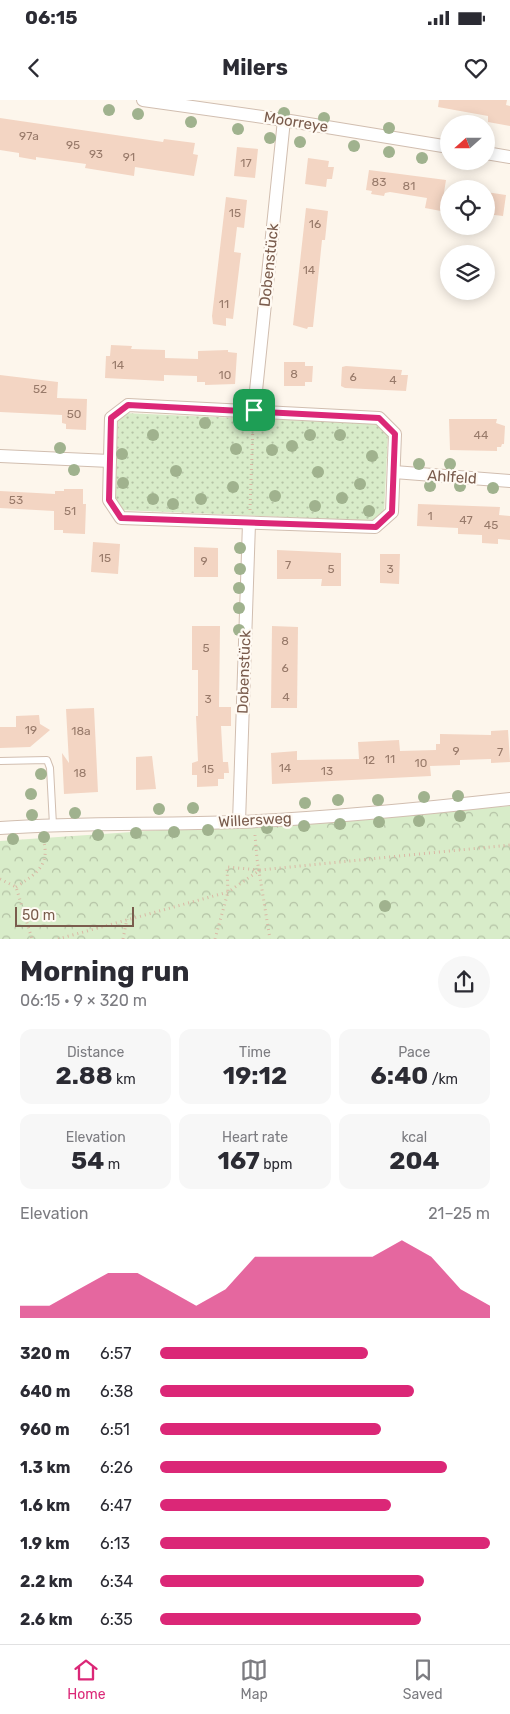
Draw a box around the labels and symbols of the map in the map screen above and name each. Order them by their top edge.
street label: Moorreye [263,108,329,136]
north arrow [440,115,495,170]
house number: 97a [19,129,39,143]
house number: 95 [66,138,80,152]
house number: 93 [89,147,103,161]
house number: 91 [123,150,135,164]
house number: 17 [240,156,252,170]
house number: 83 [372,175,386,189]
house number: 81 [403,179,415,193]
house number: 15 [229,206,241,220]
house number: 16 [309,217,321,231]
street label: Dobenstück [256,222,282,308]
house number: 14 [303,263,316,277]
house number: 11 [219,297,229,311]
house number: 14 [112,358,125,372]
house number: 8 [290,367,298,381]
house number: 10 [219,368,231,382]
house number: 6 [349,370,357,384]
house number: 4 [389,373,397,387]
house number: 52 [33,382,47,396]
pin [233,389,275,431]
house number: 50 [67,407,81,421]
house number: 44 [474,428,489,442]
street label: Ahlfeld [427,466,477,488]
house number: 53 [9,493,23,507]
house number: 51 [64,504,76,518]
house number: 1 [427,509,433,523]
house number: 47 [459,513,473,527]
house number: 45 [484,518,498,532]
house number: 15 [99,551,111,565]
house number: 9 [200,554,208,568]
house number: 7 [285,558,291,572]
house number: 5 [327,562,335,576]
house number: 3 [386,562,394,576]
street label: Dobenstück [234,629,254,714]
house number: 8 [281,634,289,648]
house number: 5 [202,641,210,655]
house number: 6 [281,661,289,675]
house number: 4 [282,690,290,704]
house number: 3 [204,692,212,706]
house number: 19 [25,723,37,737]
house number: 18a [71,724,91,738]
house number: 9 [452,744,460,758]
house number: 7 [497,745,503,759]
house number: 11 [385,752,395,766]
house number: 12 [363,753,375,767]
house number: 10 [415,756,427,770]
house number: 14 [279,761,292,775]
house number: 15 [202,762,214,776]
house number: 13 [321,764,333,778]
house number: 18 [74,766,86,780]
street label: Willersweg [218,809,292,831]
scale bar [15,904,134,927]

